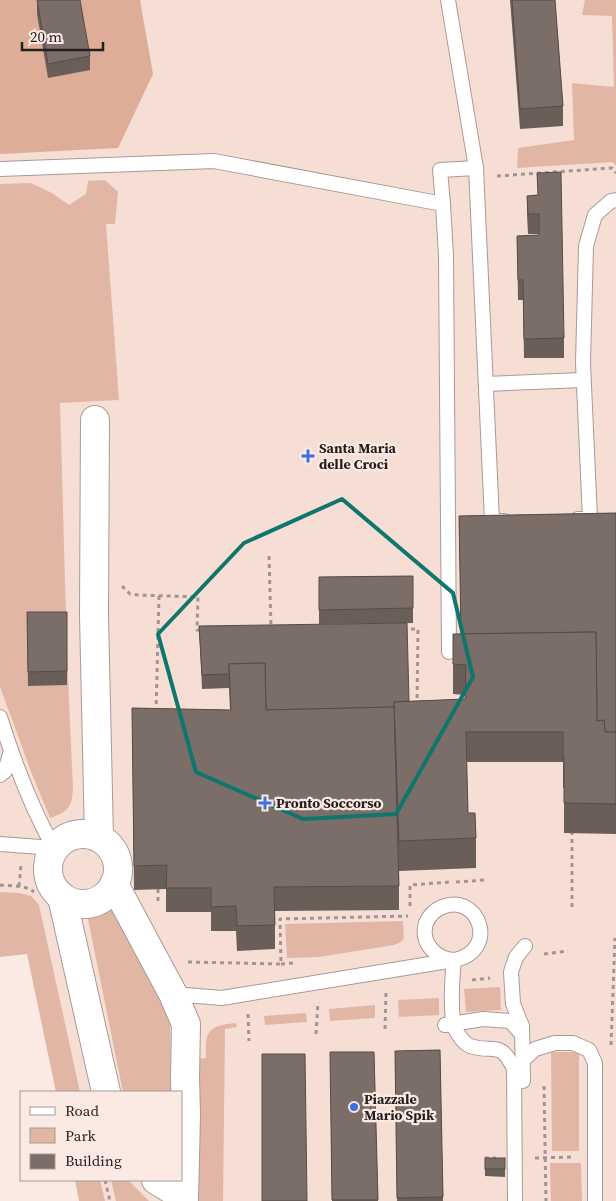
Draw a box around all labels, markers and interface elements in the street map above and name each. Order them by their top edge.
scale bar [22,20,104,52]
text: 20 m [30,26,62,47]
place label: Santa Maria delle Croci [319,438,397,474]
marker: Santa Maria delle Croci [301,449,315,463]
place label: Pronto Soccorso [276,793,382,813]
marker: Pronto Soccorso [258,796,272,810]
place label: Piazzale Mario Spik [364,1089,435,1125]
legend [20,1091,182,1181]
text: Road [65,1100,99,1121]
marker: Piazzale Mario Spik [348,1101,360,1113]
text: Park [65,1125,97,1146]
text: Building [65,1150,122,1171]

